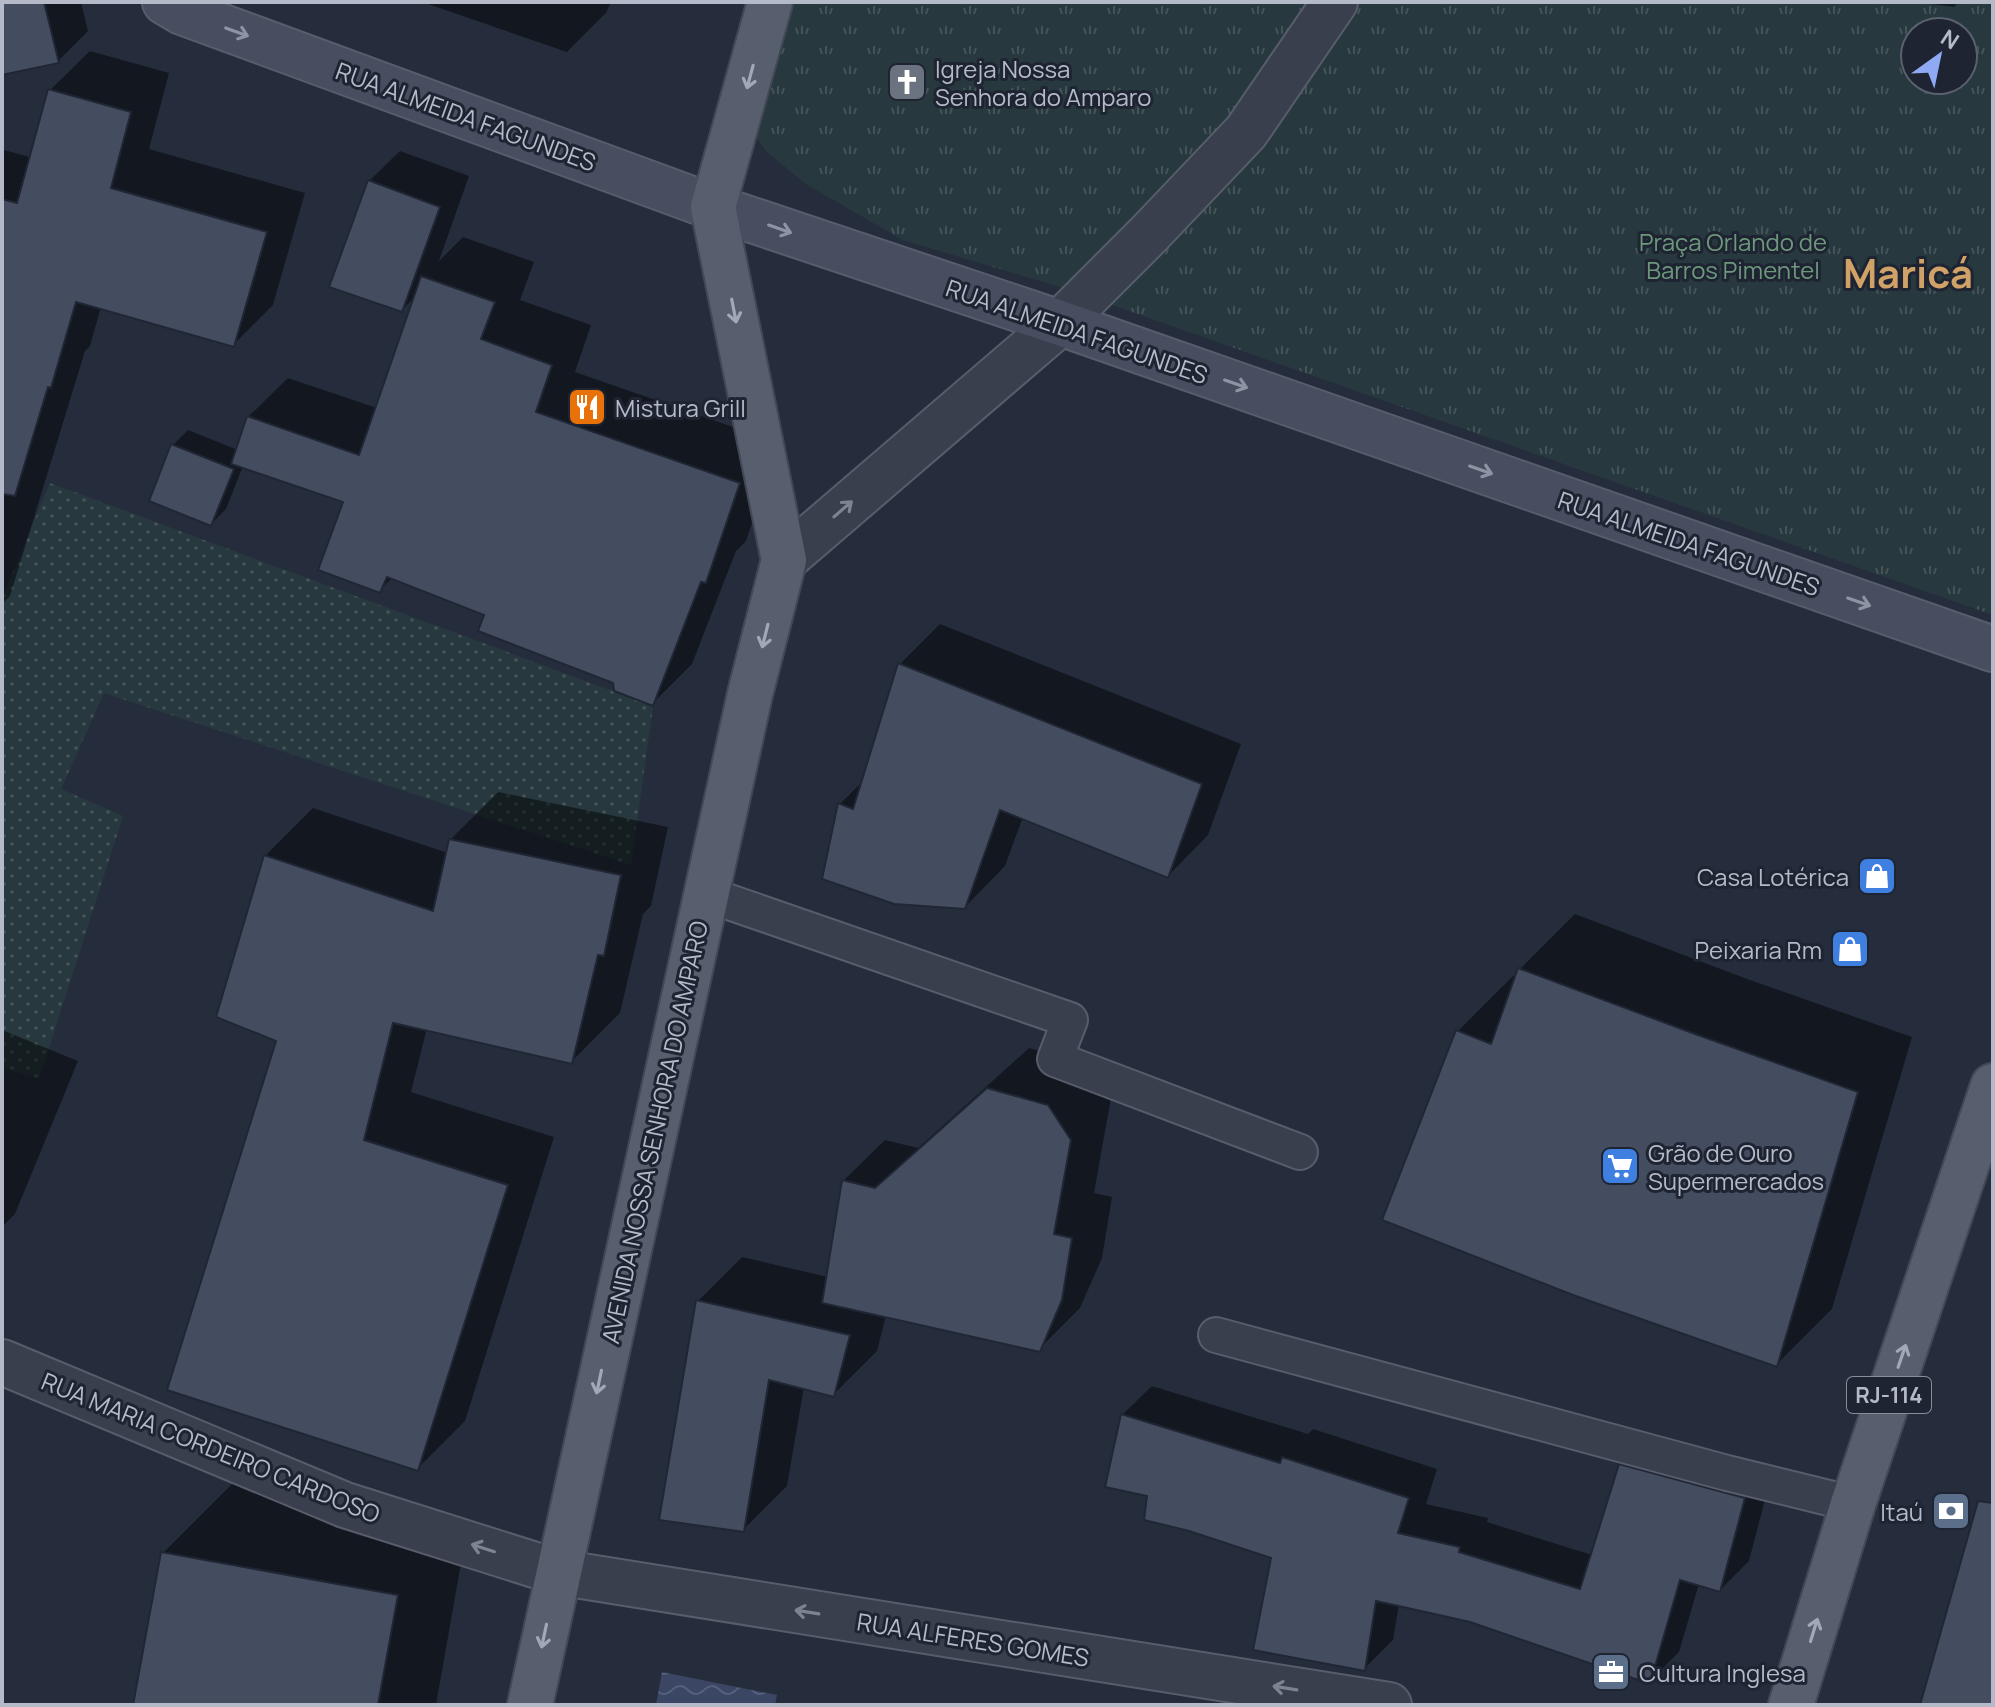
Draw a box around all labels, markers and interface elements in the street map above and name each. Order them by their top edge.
north arrow [1899,16,1979,96]
text: N [1935,22,1965,56]
one-way arrow [224,26,249,40]
place label: Igreja Nossa Senhora do Amparo [935,52,1151,113]
street label: RUA ALMEIDA FAGUNDES [331,54,601,178]
church icon: Igreja Nossa Senhora do Amparo [886,61,928,103]
one-way arrow [741,64,756,90]
one-way arrow [768,223,793,238]
park label: Praça Orlando de Barros Pimentel [1639,225,1827,286]
district label: Maricá [1843,245,1973,300]
street label: RUA ALMEIDA FAGUNDES [942,271,1212,391]
one-way arrow [727,297,742,323]
one-way arrow [1223,378,1248,393]
restaurant icon: Mistura Grill [566,386,608,428]
place label: Mistura Grill [615,391,746,424]
one-way arrow [1468,464,1493,479]
street label: RUA ALMEIDA FAGUNDES [1554,483,1824,603]
one-way arrow [832,500,852,518]
one-way arrow [1846,596,1871,611]
one-way arrow [756,622,771,648]
shop icon: Casa Lotérica [1856,855,1898,897]
place label: Casa Lotérica [1697,860,1849,893]
street label: AVENIDA NOSSA SENHORA DO AMPARO [593,917,715,1347]
shop icon: Peixaria Rm [1829,928,1871,970]
place label: Peixaria Rm [1695,933,1822,966]
place label: Grão de Ouro Supermercados [1648,1136,1824,1197]
supermarket icon: Grão de Ouro Supermercados [1599,1145,1641,1187]
one-way arrow [1896,1344,1911,1369]
street label: RUA MARIA CORDEIRO CARDOSO [37,1364,385,1530]
one-way arrow [591,1368,606,1394]
road number: RJ-114 [1847,1377,1931,1413]
bank icon: Itaú [1930,1490,1972,1532]
place label: Itaú [1880,1495,1923,1528]
one-way arrow [471,1540,496,1555]
one-way arrow [795,1604,820,1619]
street label: RUA ALFERES GOMES [855,1604,1091,1674]
one-way arrow [1807,1618,1822,1644]
one-way arrow [536,1623,551,1648]
office icon: Cultura Inglesa [1590,1651,1632,1693]
place label: Cultura Inglesa [1639,1656,1806,1689]
one-way arrow [1273,1680,1298,1695]

